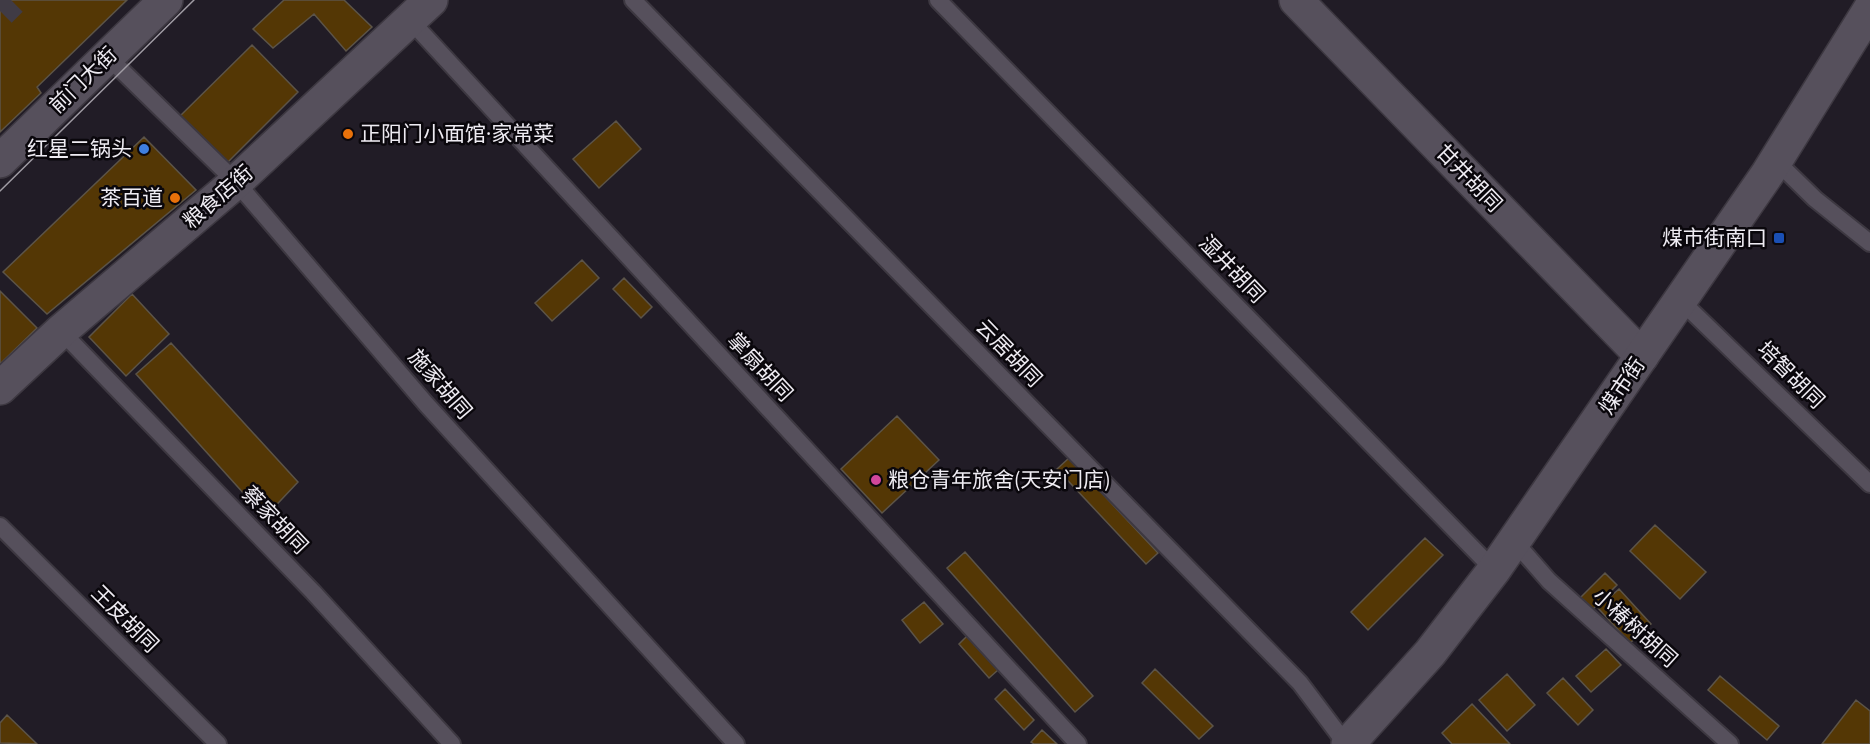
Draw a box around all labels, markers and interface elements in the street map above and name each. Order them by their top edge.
street label: 前门大街 [42,40,124,120]
place label: 正阳门小面馆·家常菜 [360,119,554,149]
marker: 正阳门小面馆·家常菜 [341,127,355,141]
place label: 红星二锅头 [27,134,132,164]
street label: 甘井胡同 [1429,137,1509,219]
marker: 红星二锅头 [137,142,151,156]
street label: 粮食店街 [176,158,260,236]
place label: 茶百道 [100,183,163,213]
marker: 茶百道 [168,191,182,205]
place label: 煤市街南口 [1662,223,1767,253]
street label: 湿井胡同 [1192,228,1272,310]
marker: 煤市街南口 [1772,231,1786,245]
street label: 云居胡同 [969,312,1049,394]
street label: 掌扇胡同 [720,326,800,408]
street label: 培智胡同 [1751,335,1831,415]
street label: 施家胡同 [401,342,479,426]
street label: 煤市街 [1592,351,1652,421]
place label: 粮仓青年旅舍(天安门店) [888,465,1111,495]
marker: 粮仓青年旅舍(天安门店) [869,473,883,487]
street label: 蔡家胡同 [235,479,315,561]
street label: 王皮胡同 [85,579,165,659]
street label: 小椿树胡同 [1586,582,1684,674]

